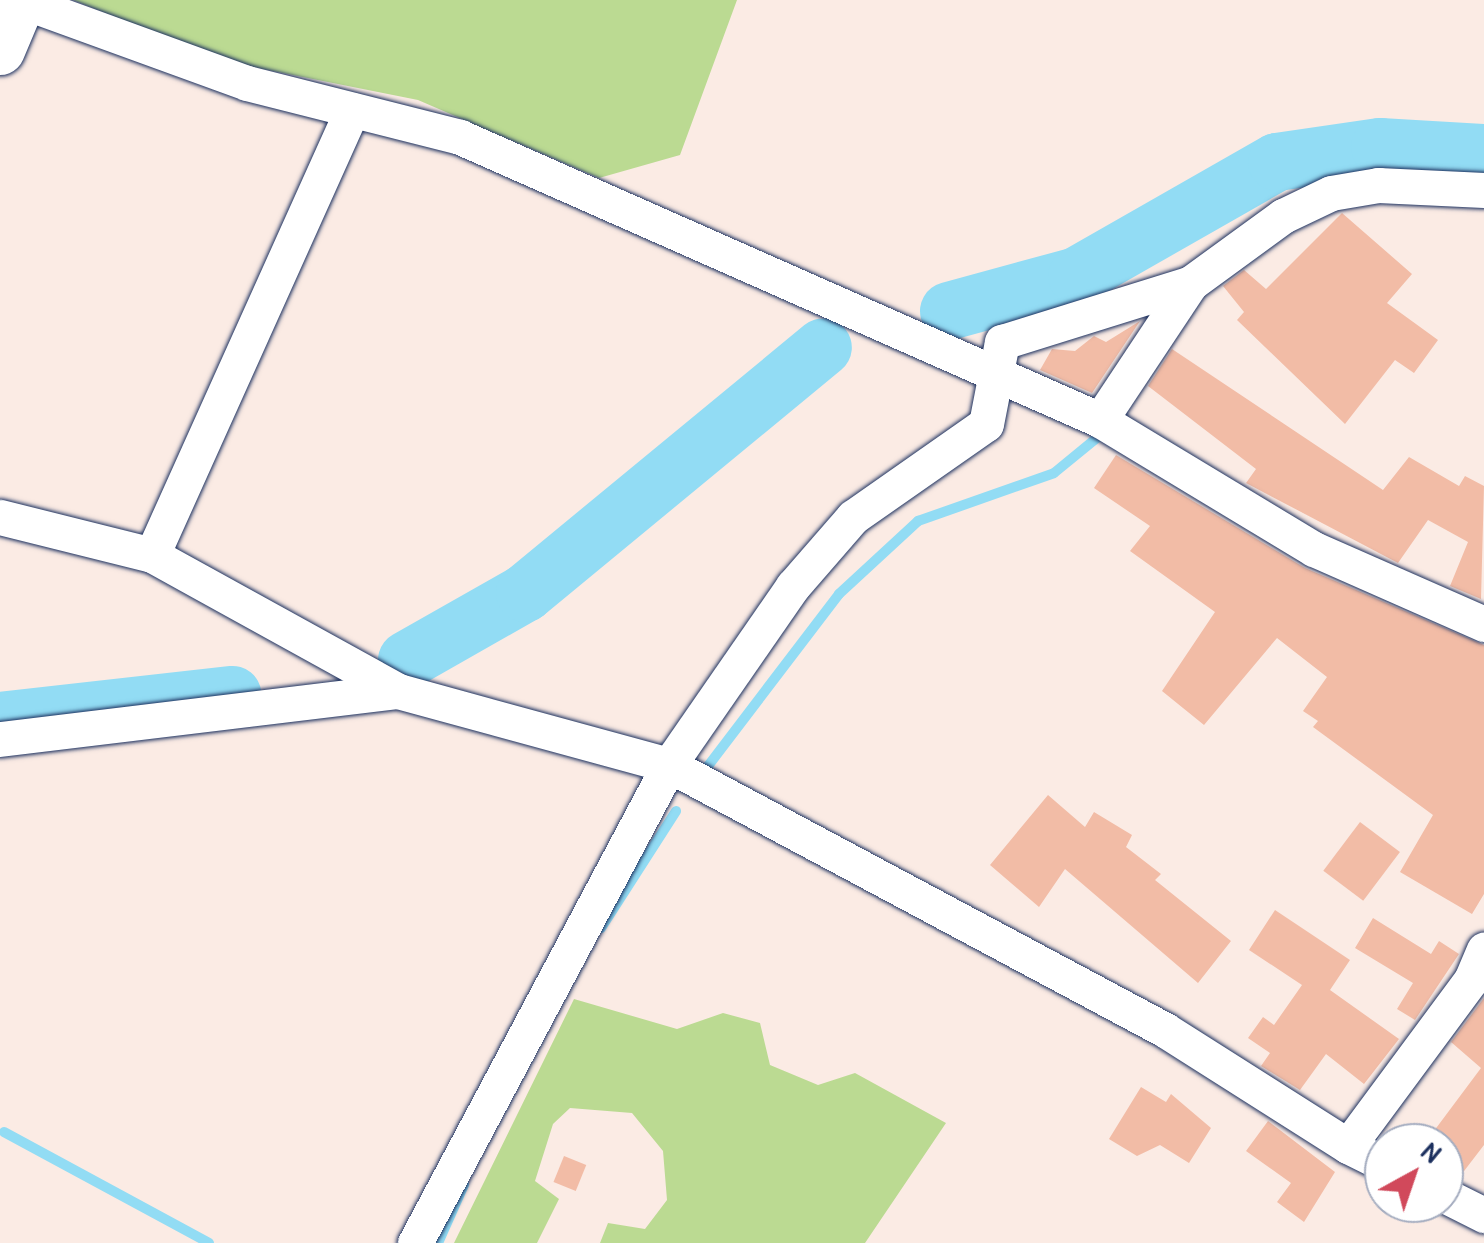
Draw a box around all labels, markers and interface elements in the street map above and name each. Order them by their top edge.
north arrow [1364,1123,1464,1223]
text: N [1414,1132,1450,1171]

